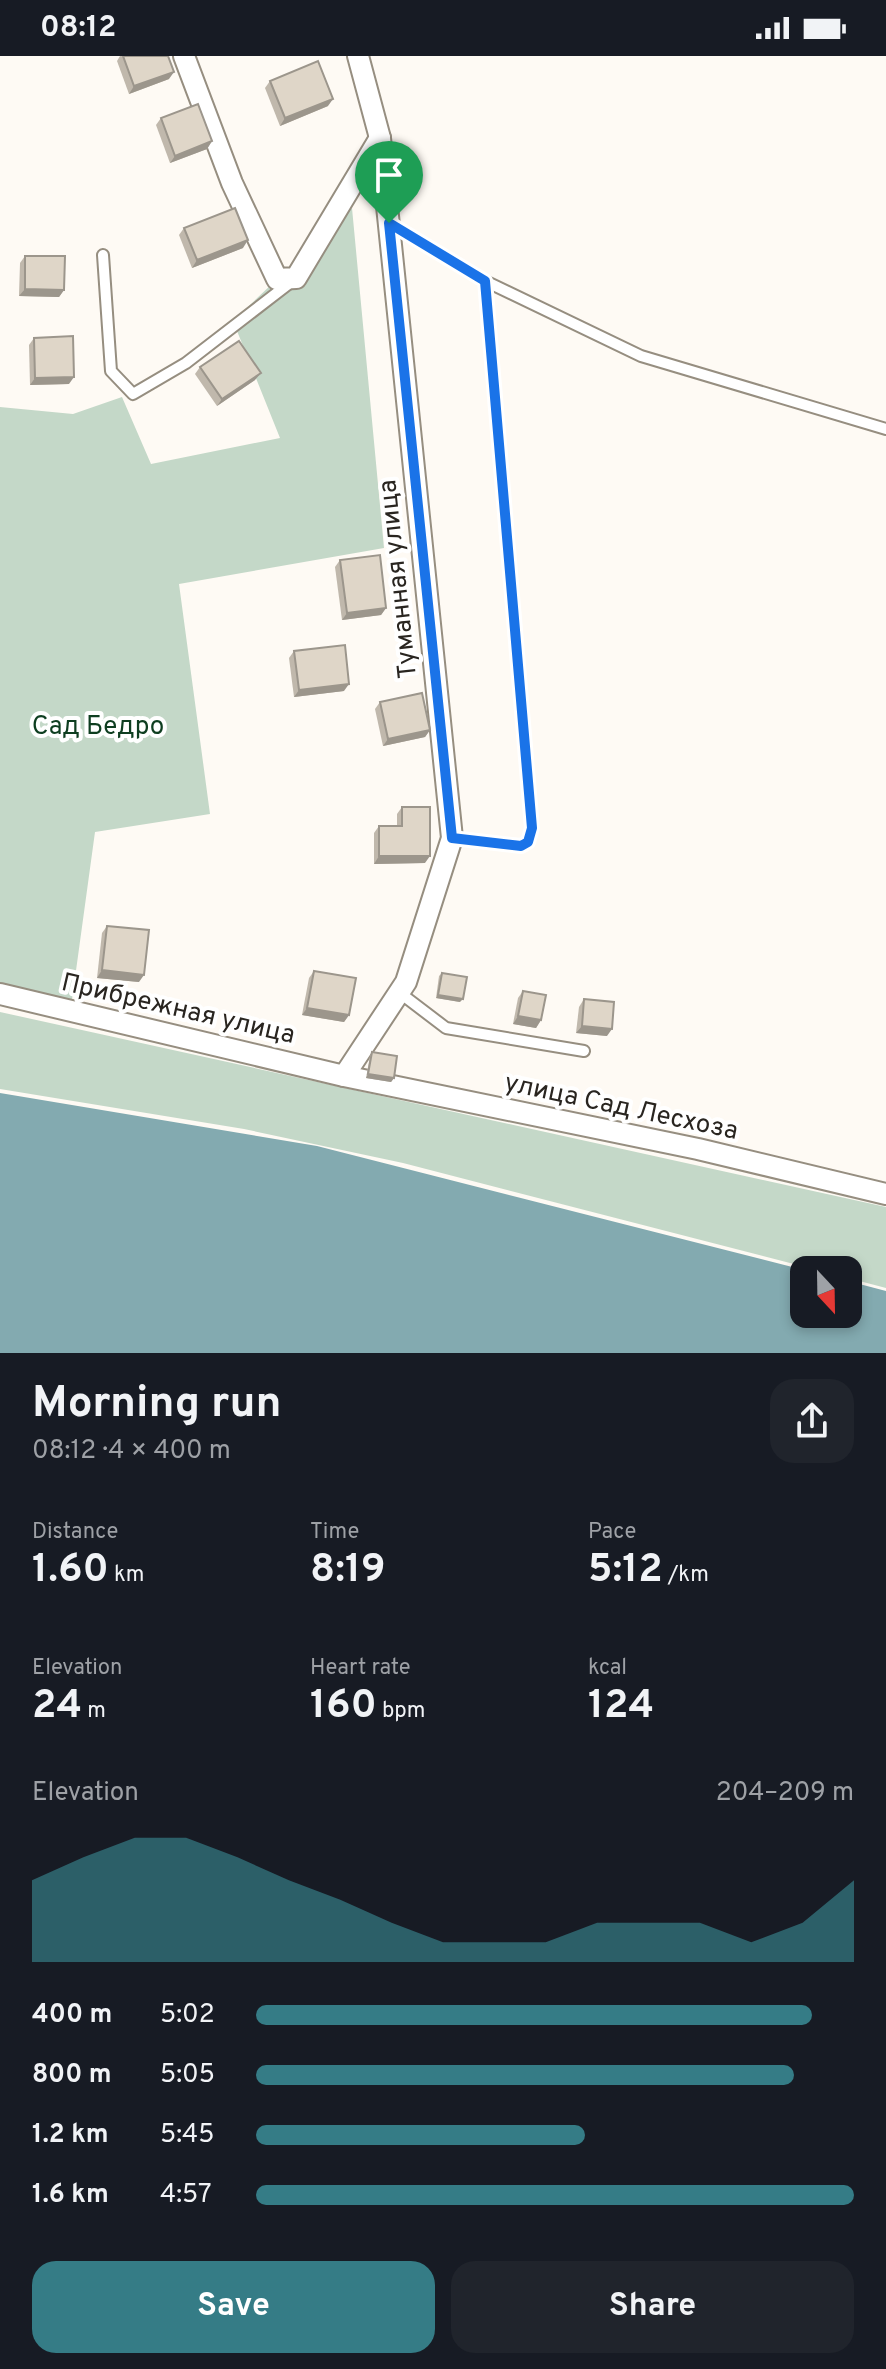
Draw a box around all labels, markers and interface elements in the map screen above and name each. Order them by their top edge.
text: 08:12 [40,10,116,47]
pin [355,141,423,223]
icon: arrive [367,153,411,197]
street label: Туманная улица [372,478,426,680]
park label: Сад Бедро [32,711,164,744]
street label: Прибрежная улица [58,967,298,1053]
street label: улица Сад Лесхоза [501,1067,741,1149]
north arrow [790,1256,862,1328]
map controls [790,1256,862,1328]
text: Morning run [32,1377,282,1433]
button: share [770,1379,854,1463]
text: 08:12 · 4 × 400 m [32,1435,231,1468]
text: Distance [32,1519,118,1546]
text: Time [310,1519,359,1546]
text: Pace [588,1519,636,1546]
text: 1.60 [32,1546,109,1596]
text: 8:19 [310,1546,385,1596]
text: 5:12 [588,1546,663,1596]
text: km [109,1562,144,1589]
text: /km [663,1562,709,1589]
text: Elevation [32,1655,122,1682]
text: Heart rate [310,1655,411,1682]
text: kcal [588,1655,627,1682]
text: 24 [32,1682,82,1732]
text: 160 [310,1682,377,1732]
text: 124 [588,1682,654,1732]
text: m [82,1698,106,1725]
text: bpm [377,1698,425,1725]
text: Elevation [32,1777,139,1810]
text: 204–209 m [716,1777,854,1810]
text: 400 m [32,1999,112,2032]
text: 5:02 [160,1999,215,2032]
text: 800 m [32,2059,112,2092]
text: 5:05 [160,2059,215,2092]
text: 1.2 km [32,2119,109,2152]
text: 5:45 [160,2119,214,2152]
text: 1.6 km [32,2179,109,2212]
text: 4:57 [160,2179,211,2212]
button: Save [32,2261,435,2353]
button: Share [451,2261,854,2353]

